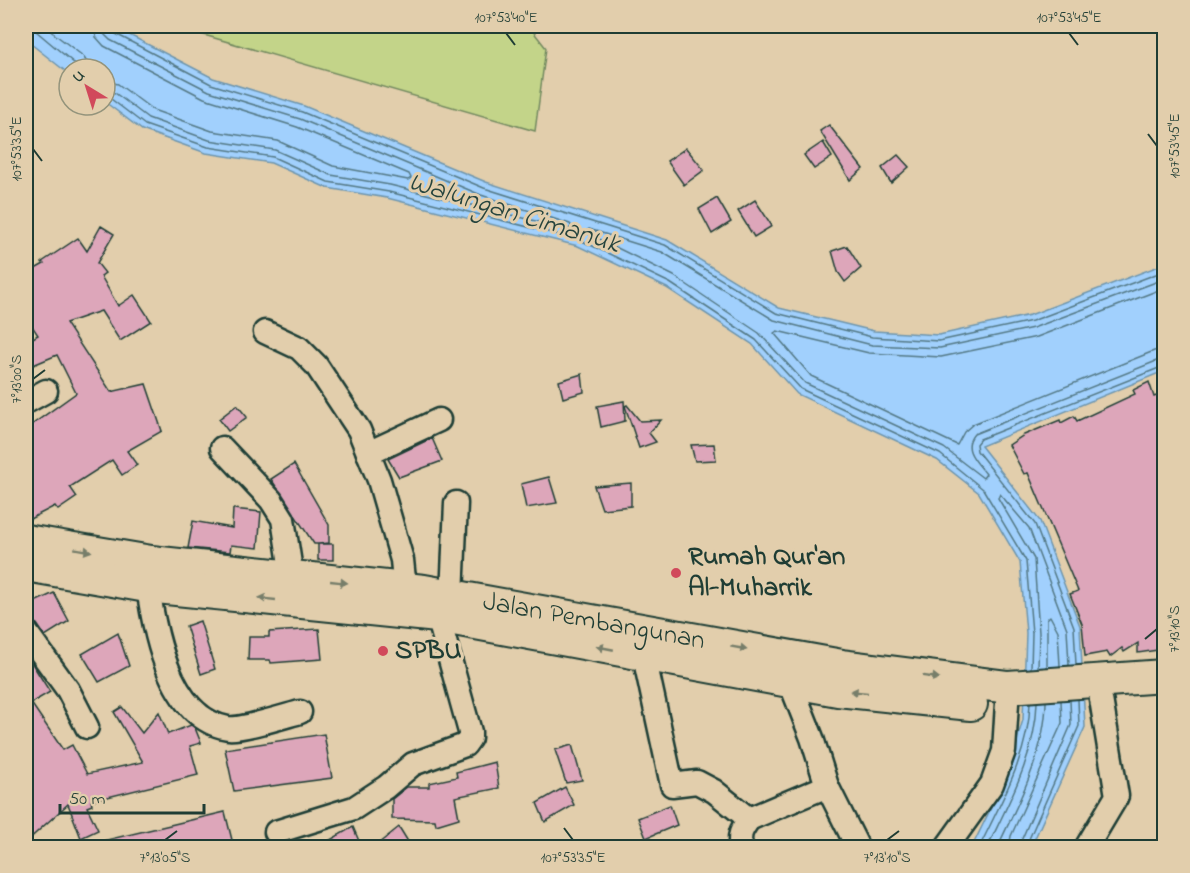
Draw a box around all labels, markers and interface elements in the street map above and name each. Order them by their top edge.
text: 107°53'40"E [474,7,538,29]
text: 107°53'45"E [1036,7,1102,29]
north arrow [57,57,117,117]
text: U [68,64,90,89]
text: 107°53'45"E [1164,113,1186,179]
text: 107°53'35"E [6,116,28,182]
water label: Walungan Cimanuk [403,162,626,266]
text: 7°13'00"S [6,354,28,403]
place label: Rumah Qur'an Al-Muharrik [688,538,845,608]
one-way arrow [74,546,93,555]
marker: Rumah Qur'an Al-Muharrik [669,566,683,580]
one-way arrow [330,577,349,587]
street label: Jalan Pembangunan [480,582,708,661]
one-way arrow [258,594,277,604]
text: 7°13'10"S [1164,605,1186,653]
place label: SPBU [395,632,462,671]
one-way arrow [596,643,615,652]
one-way arrow [729,643,748,652]
marker: SPBU [376,644,390,658]
one-way arrow [922,673,941,682]
one-way arrow [850,687,869,697]
scale bar [60,777,204,815]
text: 50 m [69,787,106,813]
text: 7°13'05"S [140,847,191,869]
text: 107°53'35"E [540,847,606,869]
text: 7°13'10"S [863,847,911,869]

